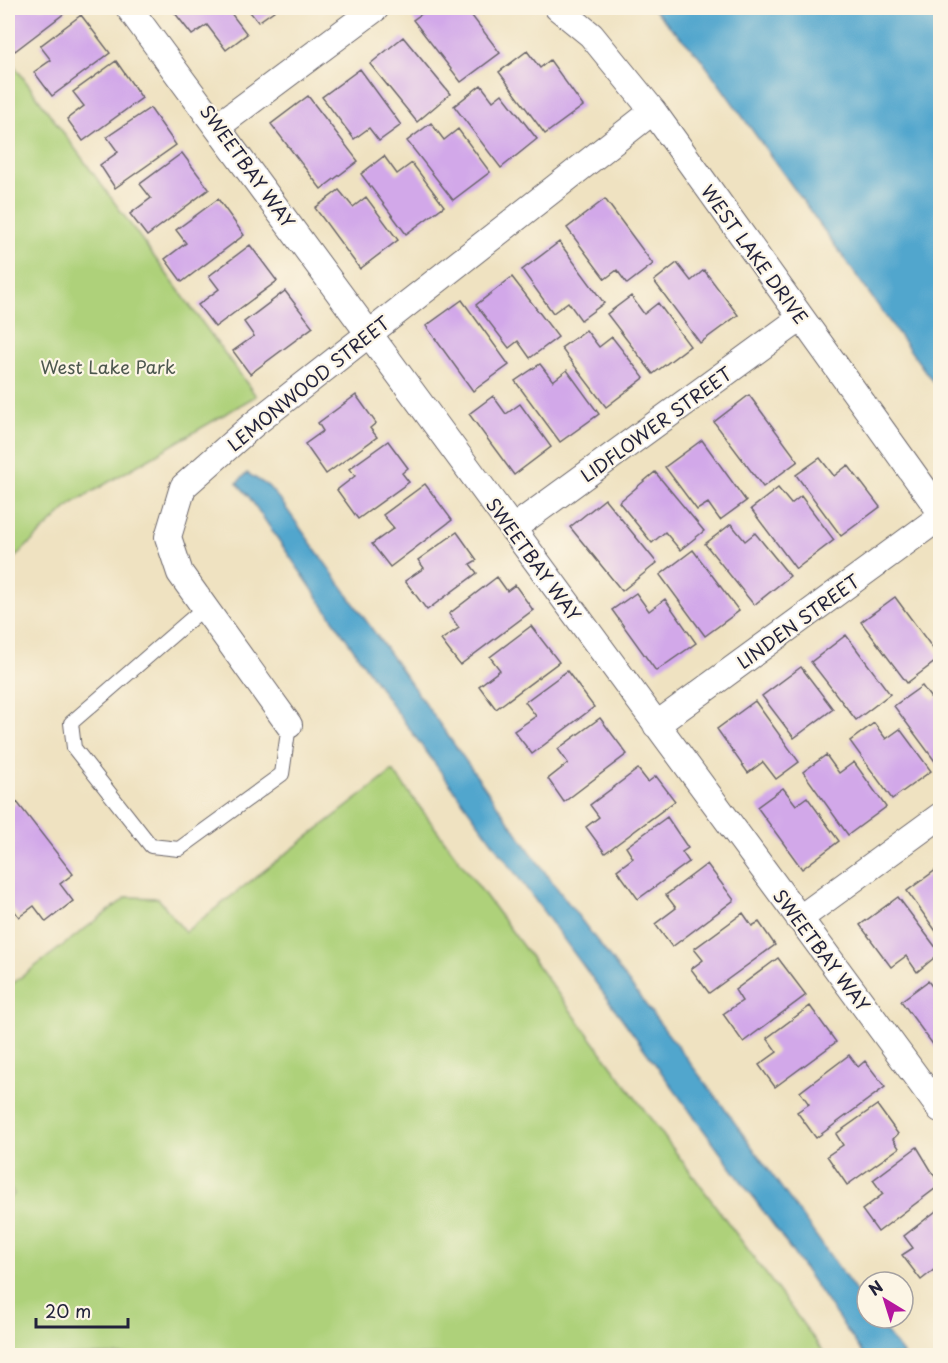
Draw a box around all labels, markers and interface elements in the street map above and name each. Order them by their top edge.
street label: SWEETBAY WAY [194,99,302,234]
street label: WEST LAKE DRIVE [695,179,815,329]
street label: LEMONWOOD STREET [221,308,396,457]
park label: West Lake Park [40,353,176,380]
street label: LIDFLOWER STREET [575,359,738,488]
street label: SWEETBAY WAY [480,492,588,627]
street label: LINDEN STREET [731,567,866,675]
street label: SWEETBAY WAY [767,883,877,1017]
north arrow [855,1270,915,1330]
text: N [863,1274,888,1301]
scale bar [36,1291,128,1329]
text: 20 m [45,1297,91,1324]

